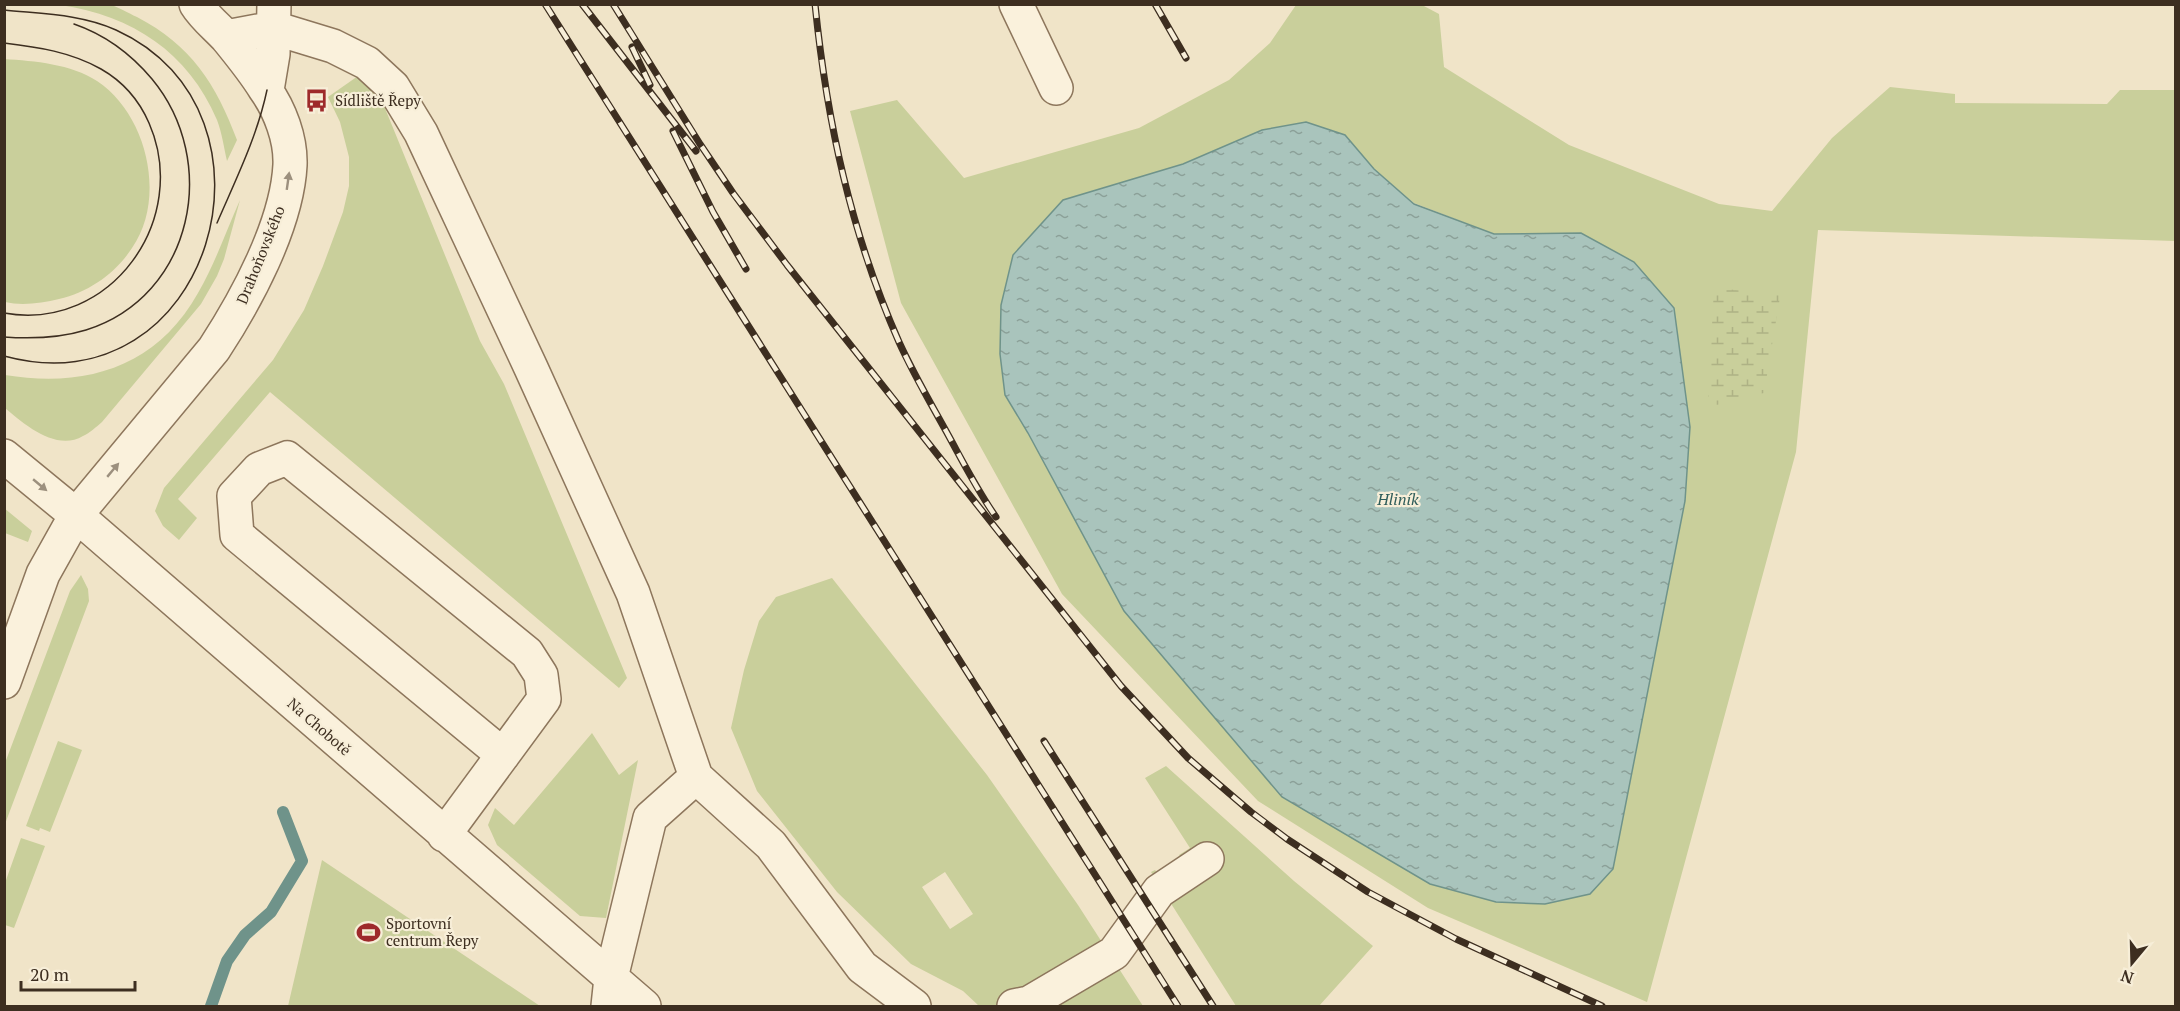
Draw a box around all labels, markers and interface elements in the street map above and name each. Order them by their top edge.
bus stop icon: Sídliště Řepy [304,88,330,114]
place label: Sídliště Řepy [335,90,421,110]
one-way arrow [283,172,292,191]
street label: Drahoňovského [231,203,289,307]
one-way arrow [106,463,119,478]
one-way arrow [32,479,48,492]
water label: Hliník [1376,488,1419,510]
street label: Na Chobotě [284,693,356,760]
place label: Sportovní centrum Řepy [386,913,479,950]
sports icon: Sportovní centrum Řepy [355,920,381,946]
north arrow [2102,933,2162,993]
scale bar [21,954,135,992]
text: 20 m [30,962,70,986]
text: N [2118,965,2136,990]

